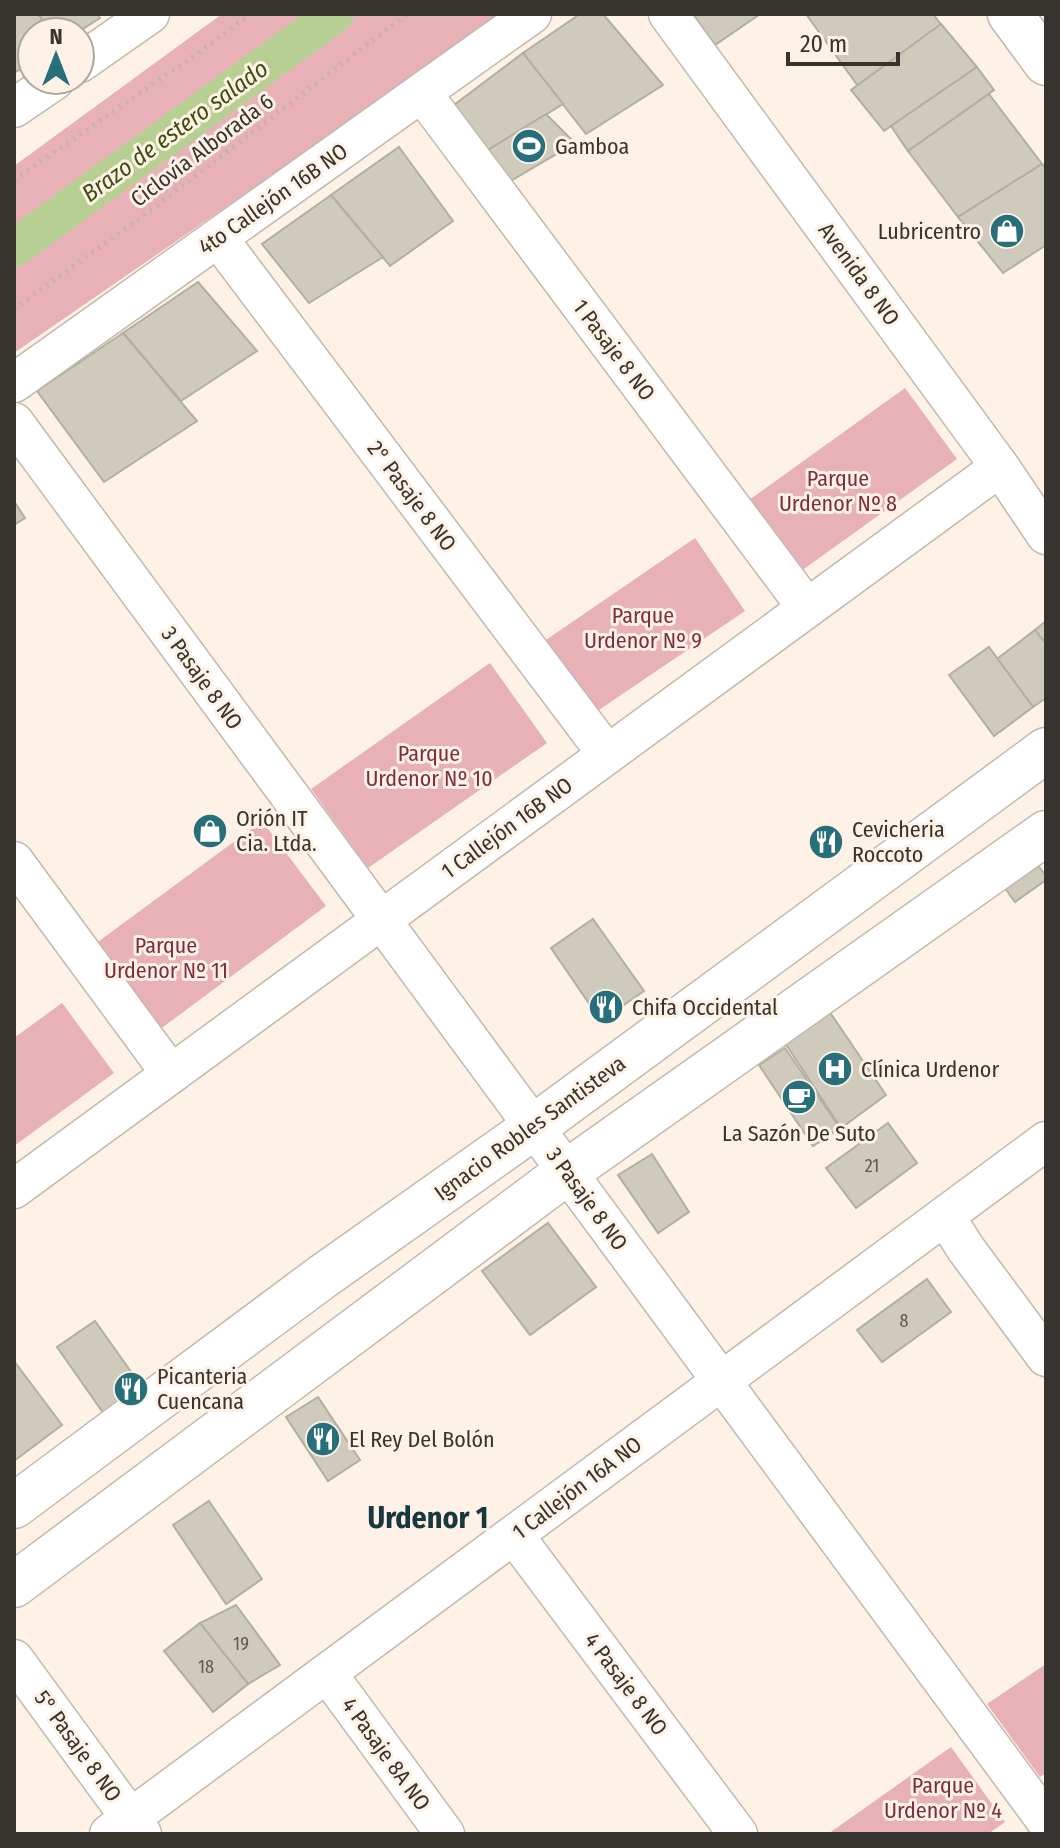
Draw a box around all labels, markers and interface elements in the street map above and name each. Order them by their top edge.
north arrow [16,16,96,96]
scale bar [788,16,898,66]
text: N [49,23,63,50]
text: 20 m [800,30,847,58]
water label: Brazo de estero salado [77,54,273,208]
street label: Ciclovía Alborada 6 [125,88,279,212]
sports icon: Gamboa [510,127,548,165]
place label: Gamboa [555,133,629,160]
street label: 4to Callejón 16B NO [193,137,353,261]
shop icon: Lubricentro [988,212,1026,250]
street label: Avenida 8 NO [813,217,905,331]
place label: Lubricentro [878,218,981,245]
street label: 1 Pasaje 8 NO [567,294,661,406]
street label: 2° Pasaje 8 NO [362,436,462,556]
park label: Parque Urdenor Nº 8 [779,465,897,517]
park label: Parque Urdenor Nº 9 [584,602,702,654]
street label: 3 Pasaje 8 NO [156,621,248,735]
park label: Parque Urdenor Nº 10 [365,740,493,792]
street label: 1 Callejón 16B NO [436,771,578,885]
place label: Orión IT Cia. Ltda. [236,805,317,857]
shop icon: Orión IT Cia. Ltda. [191,812,229,850]
place label: Cevicheria Roccoto [852,816,945,868]
restaurant icon: Cevicheria Roccoto [807,823,845,861]
park label: Parque Urdenor Nº 11 [104,932,228,984]
restaurant icon: Chifa Occidental [587,988,625,1026]
place label: Chifa Occidental [632,994,778,1021]
street label: Ignacio Robles Santisteva [429,1050,631,1206]
hospital icon: Clínica Urdenor [816,1050,854,1088]
place label: Clínica Urdenor [861,1056,999,1083]
cafe icon: La Sazón De Suto [780,1078,818,1116]
place label: La Sazón De Suto [722,1120,876,1147]
street label: 3 Pasaje 8 NO [541,1142,633,1256]
house number: 21 [865,1155,879,1177]
house number: 8 [900,1310,909,1332]
place label: Picanteria Cuencana [157,1363,247,1415]
restaurant icon: Picanteria Cuencana [112,1370,150,1408]
restaurant icon: El Rey Del Bolón [304,1420,342,1458]
place label: El Rey Del Bolón [349,1426,495,1453]
street label: 1 Callejón 16A NO [507,1431,647,1545]
district label: Urdenor 1 [368,1500,488,1536]
street label: 4 Pasaje 8 NO [579,1627,673,1741]
house number: 19 [233,1633,249,1655]
house number: 18 [198,1656,214,1678]
street label: 5° Pasaje 8 NO [29,1685,127,1807]
street label: 4 Pasaje 8A NO [336,1692,436,1816]
park label: Parque Urdenor Nº 4 [884,1772,1002,1824]

